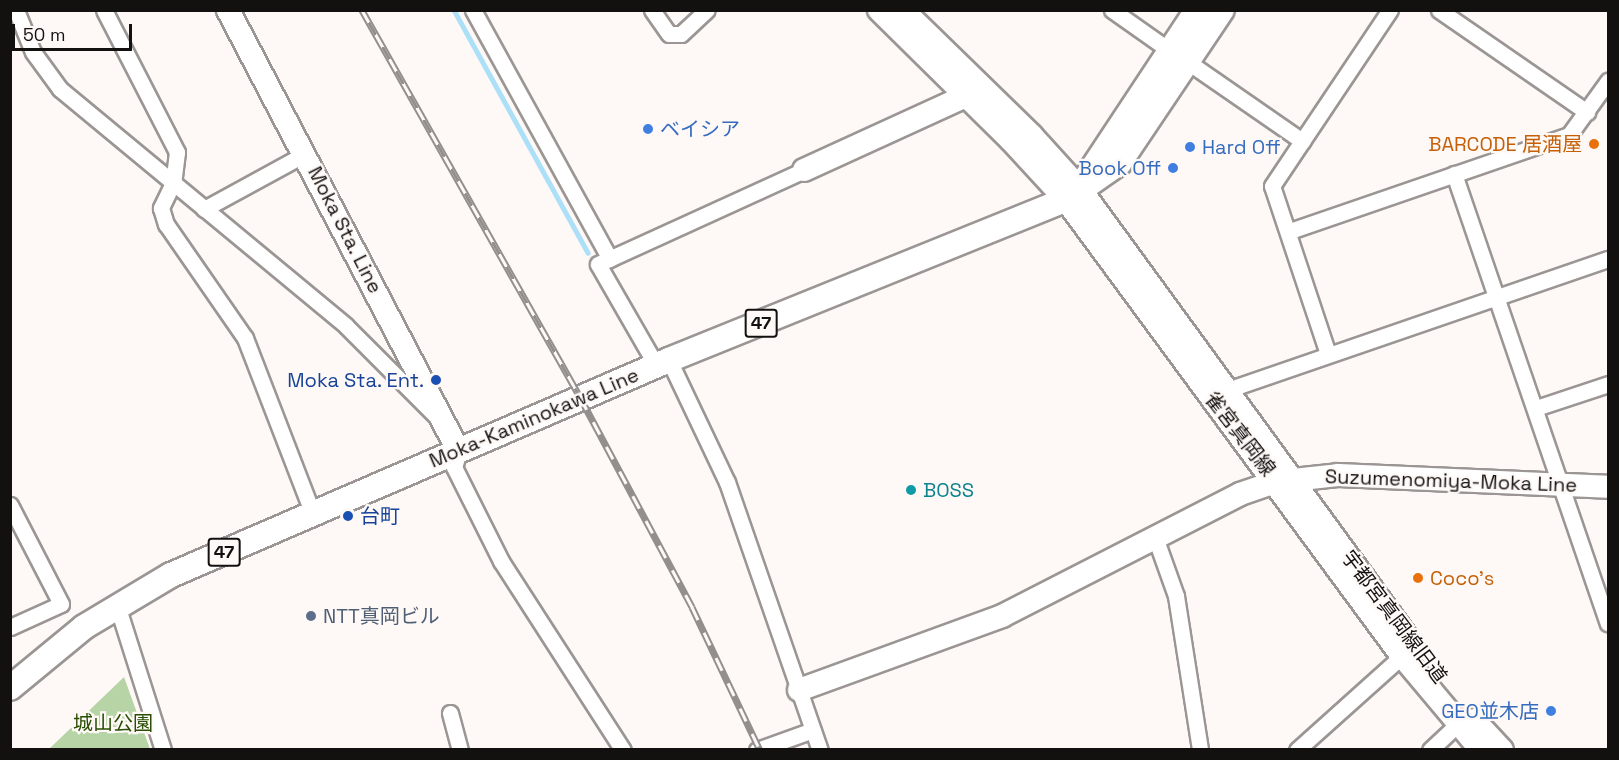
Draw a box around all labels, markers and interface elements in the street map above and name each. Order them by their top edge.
scale bar [15,12,135,50]
text: 50 m [23,23,65,46]
place label: ベイシア [660,117,740,141]
marker: ベイシア [641,122,655,136]
place label: BARCODE 居酒屋 [1428,132,1582,156]
place label: Hard Off [1202,135,1280,159]
marker: BARCODE 居酒屋 [1587,137,1601,151]
marker: Hard Off [1183,140,1197,154]
place label: Book Off [1079,156,1161,180]
marker: Book Off [1166,161,1180,175]
street label: Moka Sta. Line [303,162,387,298]
road number: 47 [744,308,777,338]
street label: Moka-Kaminokawa Line [426,363,642,473]
place label: Moka Sta. Ent. [287,368,424,392]
marker: Moka Sta. Ent. [429,373,443,387]
street label: 雀宮真岡線 [1200,387,1280,481]
street label: Suzumenomiya-Moka Line [1324,465,1578,497]
place label: BOSS [923,478,974,502]
marker: BOSS [904,483,918,497]
place label: 台町 [360,504,400,528]
marker: 台町 [341,509,355,523]
road number: 47 [208,537,240,567]
street label: 宇都宮真岡線旧道 [1336,546,1452,688]
place label: Coco's [1430,566,1494,590]
marker: Coco's [1411,571,1425,585]
place label: NTT真岡ビル [323,604,440,628]
marker: NTT真岡ビル [304,609,318,623]
place label: GEO並木店 [1441,699,1539,723]
marker: GEO並木店 [1544,704,1558,718]
park label: 城山公園 [73,711,153,735]

